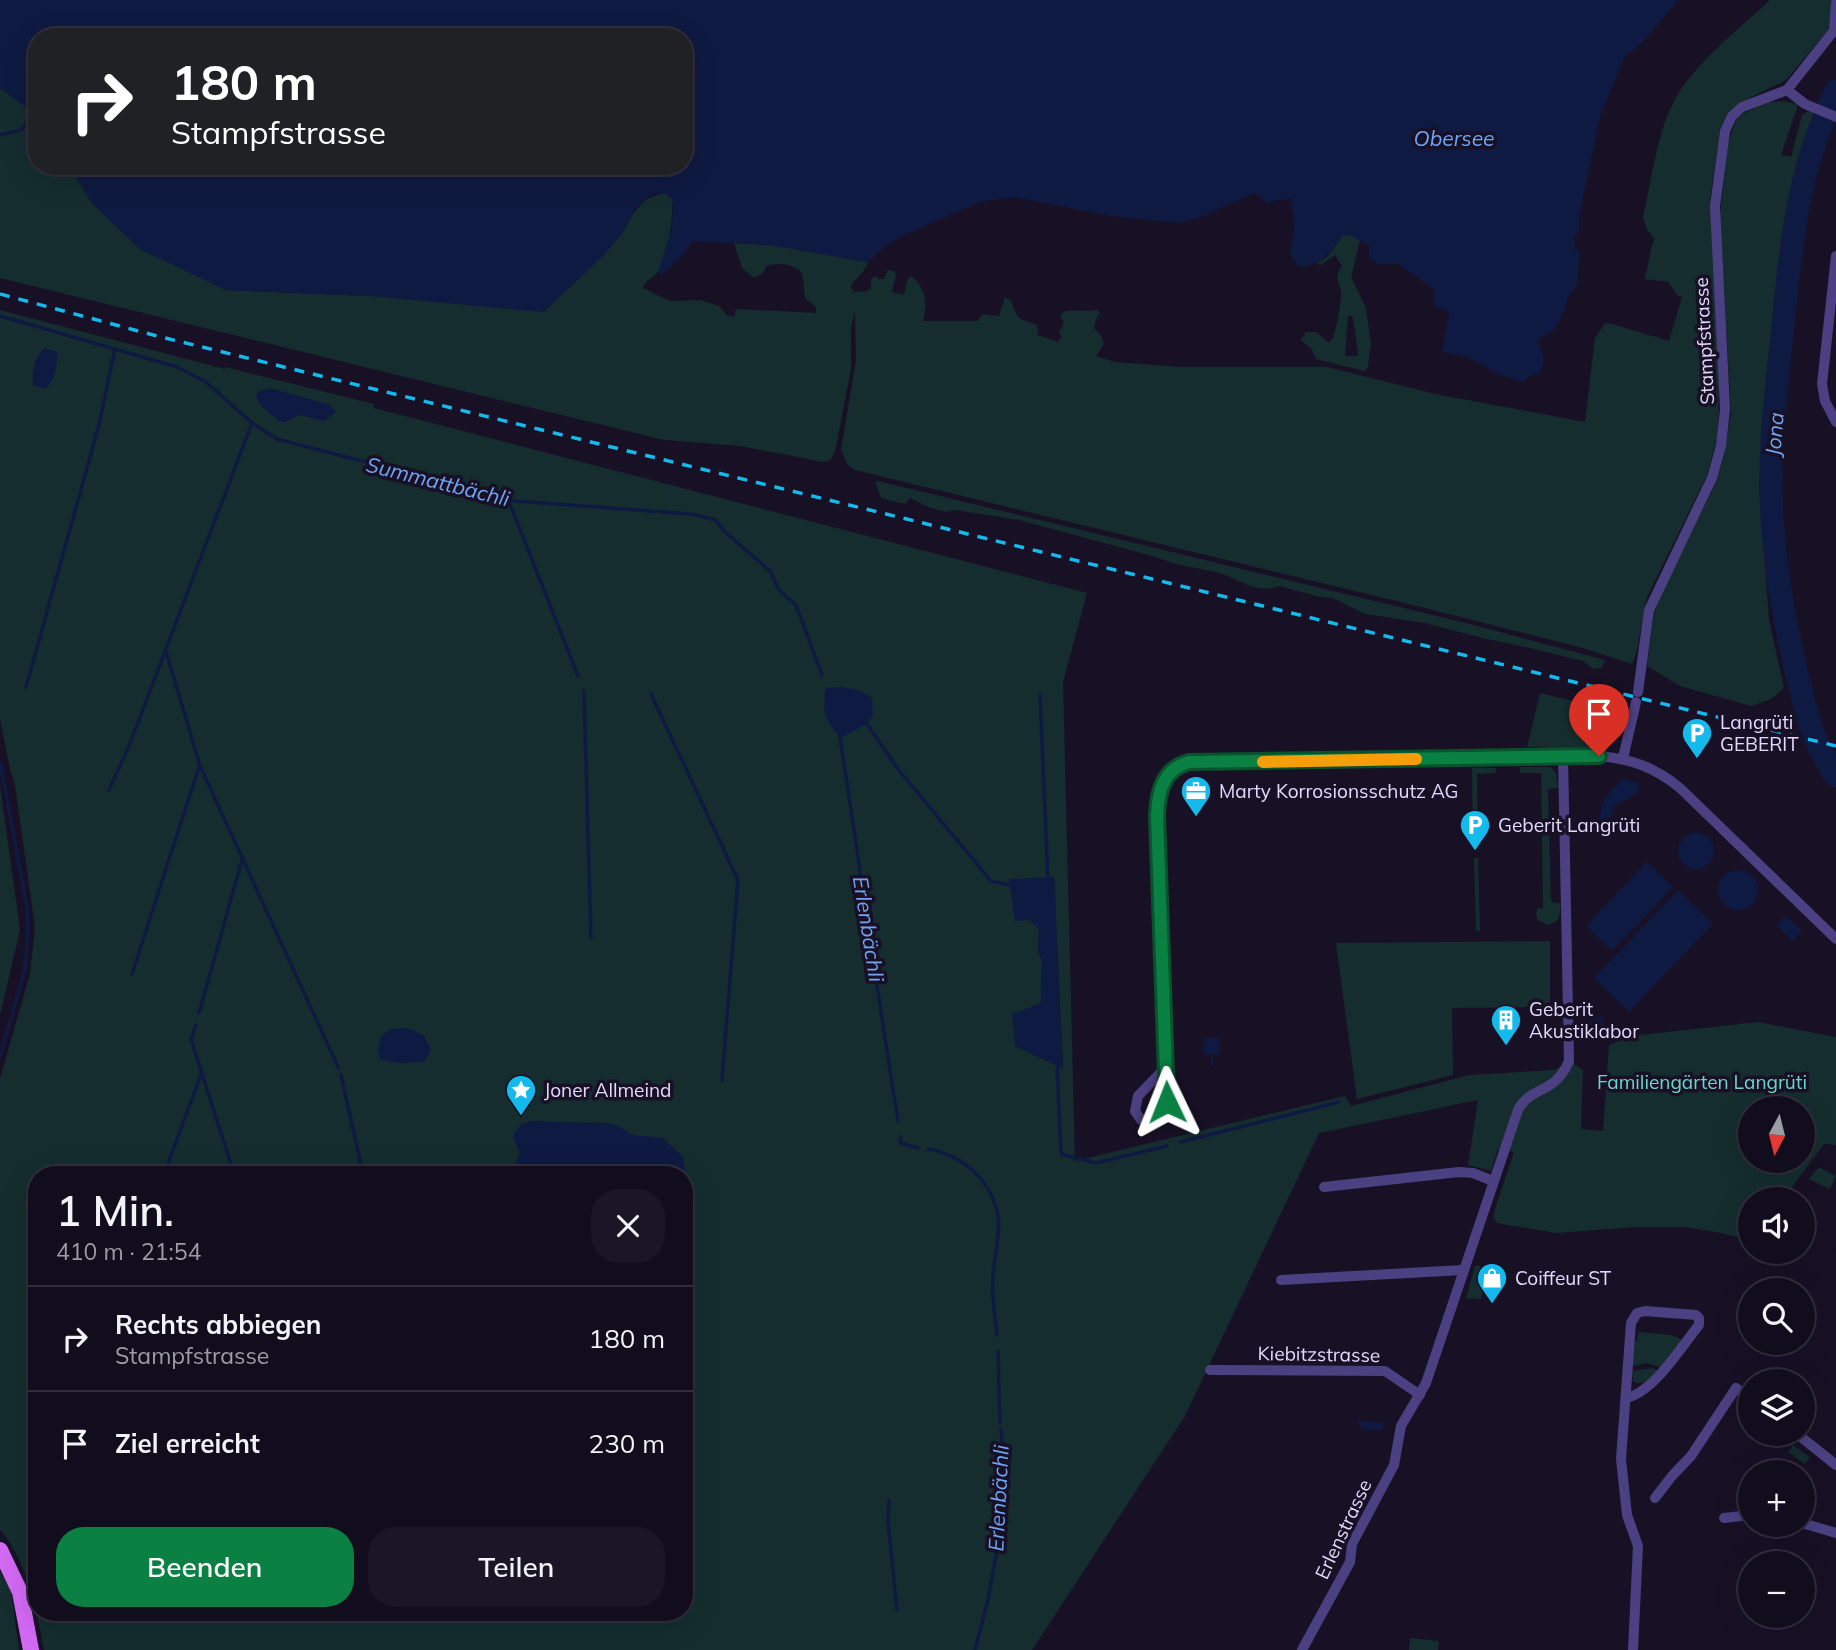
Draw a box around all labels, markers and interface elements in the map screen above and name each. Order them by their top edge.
text: 180 m [171,51,317,112]
icon: right [56,56,147,147]
text: Stampfstrasse [171,112,386,152]
water label: Obersee [1413,125,1495,151]
street label: Stampfstrasse [1689,277,1719,405]
water label: Jona [1759,411,1789,459]
water label: Summattbächli [364,451,513,512]
pin [1569,684,1629,756]
icon: arrive [1580,695,1618,733]
place label: Langrüti GEBERIT [1720,710,1799,756]
parking icon: Langrüti GEBERIT [1680,716,1714,760]
office icon: Marty Korrosionsschutz AG [1179,774,1213,818]
place label: Marty Korrosionsschutz AG [1219,779,1459,803]
parking icon: Geberit Langrüti [1458,808,1492,852]
place label: Geberit Langrüti [1498,813,1640,837]
water label: Erlenbächli [848,874,890,985]
place label: Geberit Akustiklabor [1529,997,1639,1043]
building icon: Geberit Akustiklabor [1489,1003,1523,1047]
position arrow [1130,1065,1204,1139]
park label: Familiengärten Langrüti [1597,1070,1807,1094]
place icon: Joner Allmeind [504,1073,538,1117]
place label: Joner Allmeind [544,1078,672,1102]
north arrow [1738,1096,1815,1172]
map controls [1738,1096,1815,1628]
text: 1 Min. [56,1184,174,1237]
button: sound [1738,1187,1815,1264]
button: close [591,1189,665,1263]
text: 410 m · 21:54 [56,1237,201,1266]
shop icon: Coiffeur ST [1475,1261,1509,1305]
place label: Coiffeur ST [1515,1266,1612,1290]
button: search [1738,1278,1815,1355]
text: Rechts abbiegen [115,1308,321,1341]
icon: right [56,1320,94,1358]
text: 180 m [589,1322,665,1355]
text: Stampfstrasse [115,1341,269,1370]
street label: Kiebitzstrasse [1257,1341,1381,1367]
button: layers [1738,1369,1815,1446]
icon: arrive [56,1425,94,1463]
text: Ziel erreicht [115,1427,260,1460]
text: 230 m [589,1427,665,1460]
water label: Erlenbächli [982,1443,1014,1552]
button: + [1738,1460,1815,1537]
street label: Erlenstrasse [1309,1475,1377,1583]
button: Beenden [56,1527,354,1607]
button: Teilen [368,1527,665,1607]
button: − [1738,1551,1815,1628]

